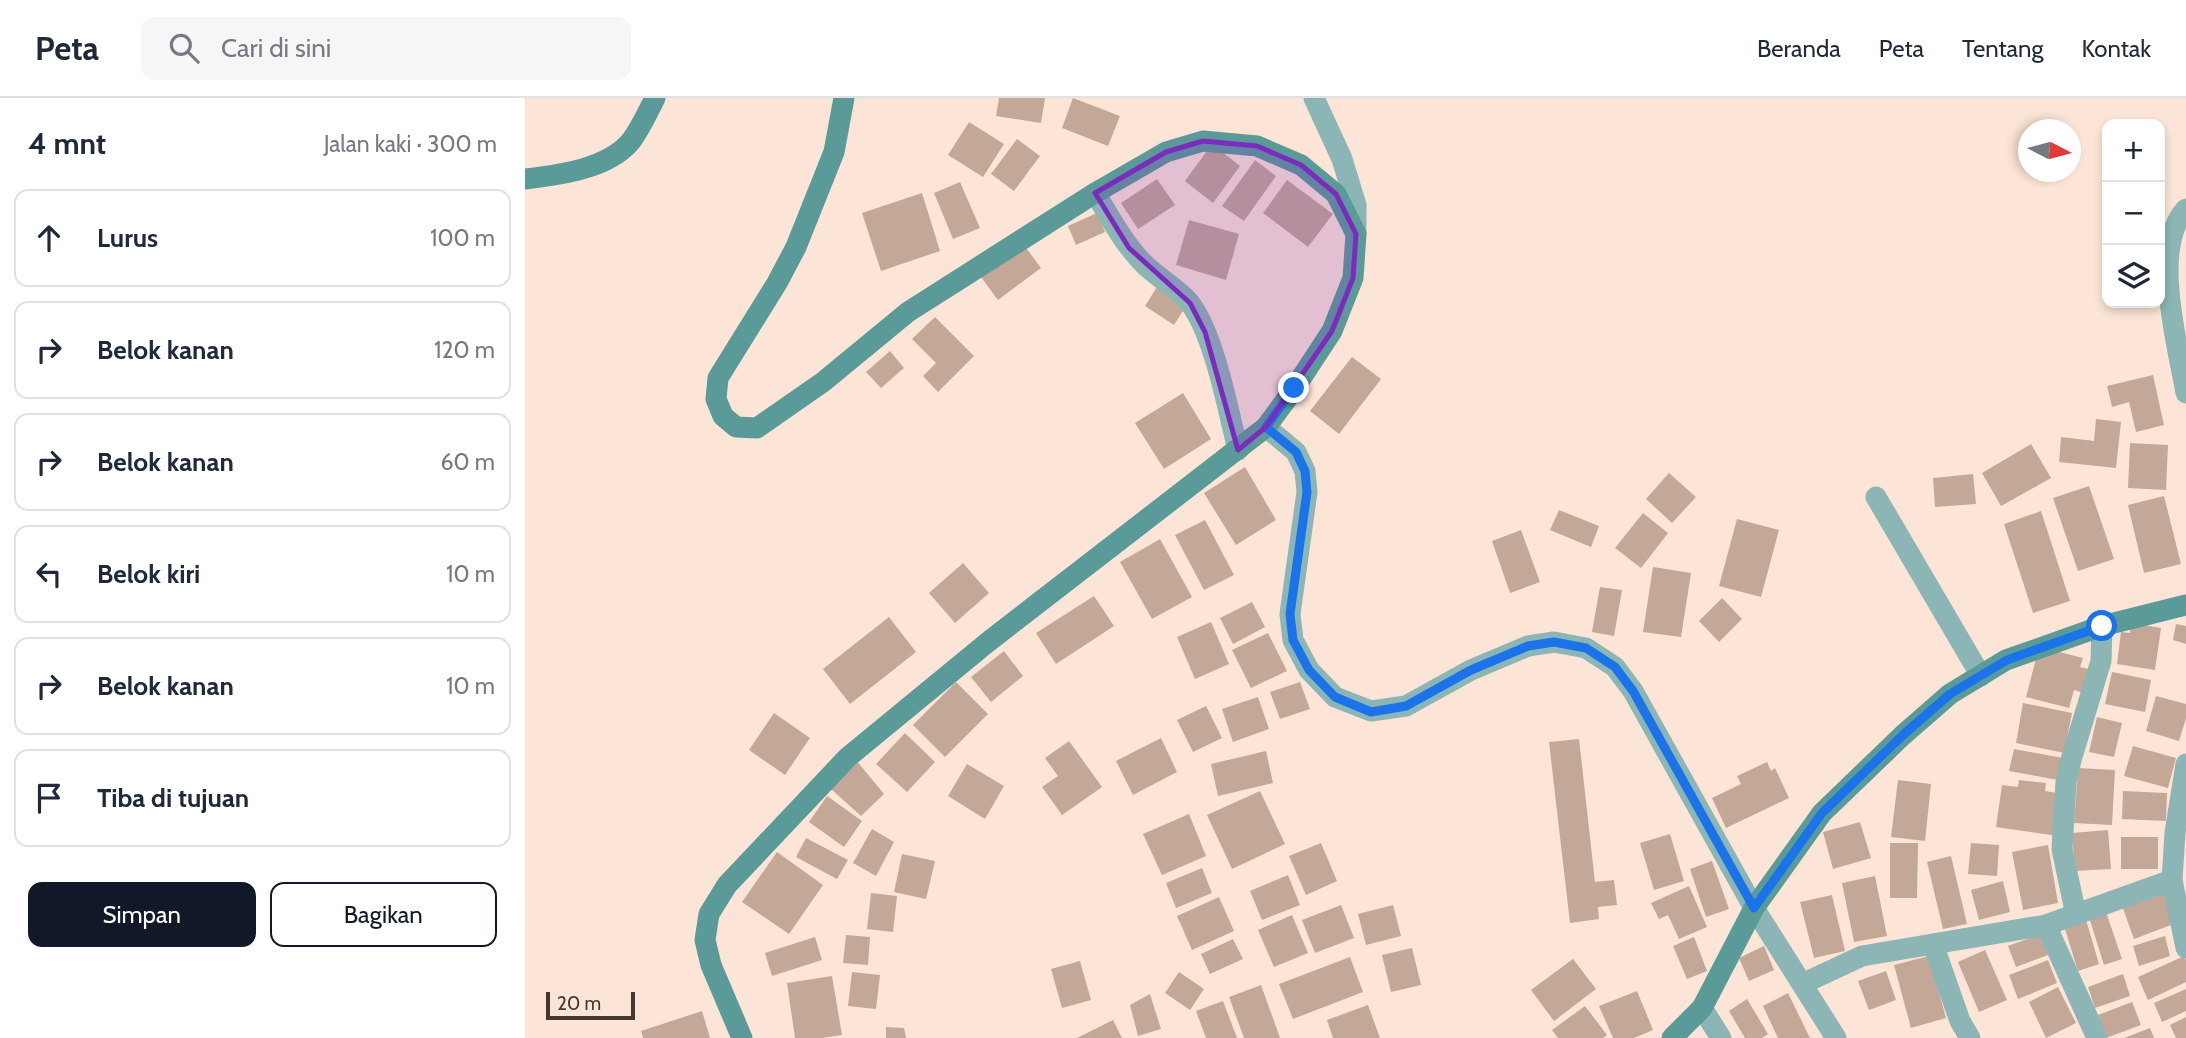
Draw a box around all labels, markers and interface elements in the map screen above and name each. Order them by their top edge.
search box [141,17,631,80]
text: Peta [35,28,99,68]
icon: search [165,29,203,67]
text: Cari di sini [221,32,331,64]
text: Beranda [1757,34,1841,63]
text: Peta [1879,34,1924,63]
text: Tentang [1962,34,2043,63]
text: Kontak [2081,34,2151,63]
north arrow [2018,119,2081,182]
map controls [2102,119,2165,308]
button: + [2102,119,2165,182]
text: 4 mnt [28,125,106,162]
text: Jalan kaki · 300 m [324,130,497,158]
button: − [2102,182,2165,245]
icon: ahead [30,219,68,257]
text: Lurus [97,222,158,254]
text: 100 m [430,224,495,252]
button: layers [2102,245,2165,308]
icon: right [30,331,68,369]
text: Belok kanan [97,334,234,366]
text: 120 m [434,336,495,364]
route end [1278,372,1309,403]
icon: right [30,443,68,481]
text: Belok kanan [97,446,234,478]
text: 60 m [441,448,495,476]
icon: left [30,555,68,593]
text: Belok kiri [97,558,200,590]
text: 10 m [446,560,495,588]
route start [2086,610,2117,641]
icon: right [30,667,68,705]
text: Belok kanan [97,670,234,702]
text: 10 m [446,672,495,700]
icon: arrive [30,779,68,817]
text: Tiba di tujuan [97,782,249,814]
button: Simpan [28,882,256,947]
button: Bagikan [270,882,497,947]
scale bar [546,989,635,1021]
text: 20 m [557,992,601,1015]

